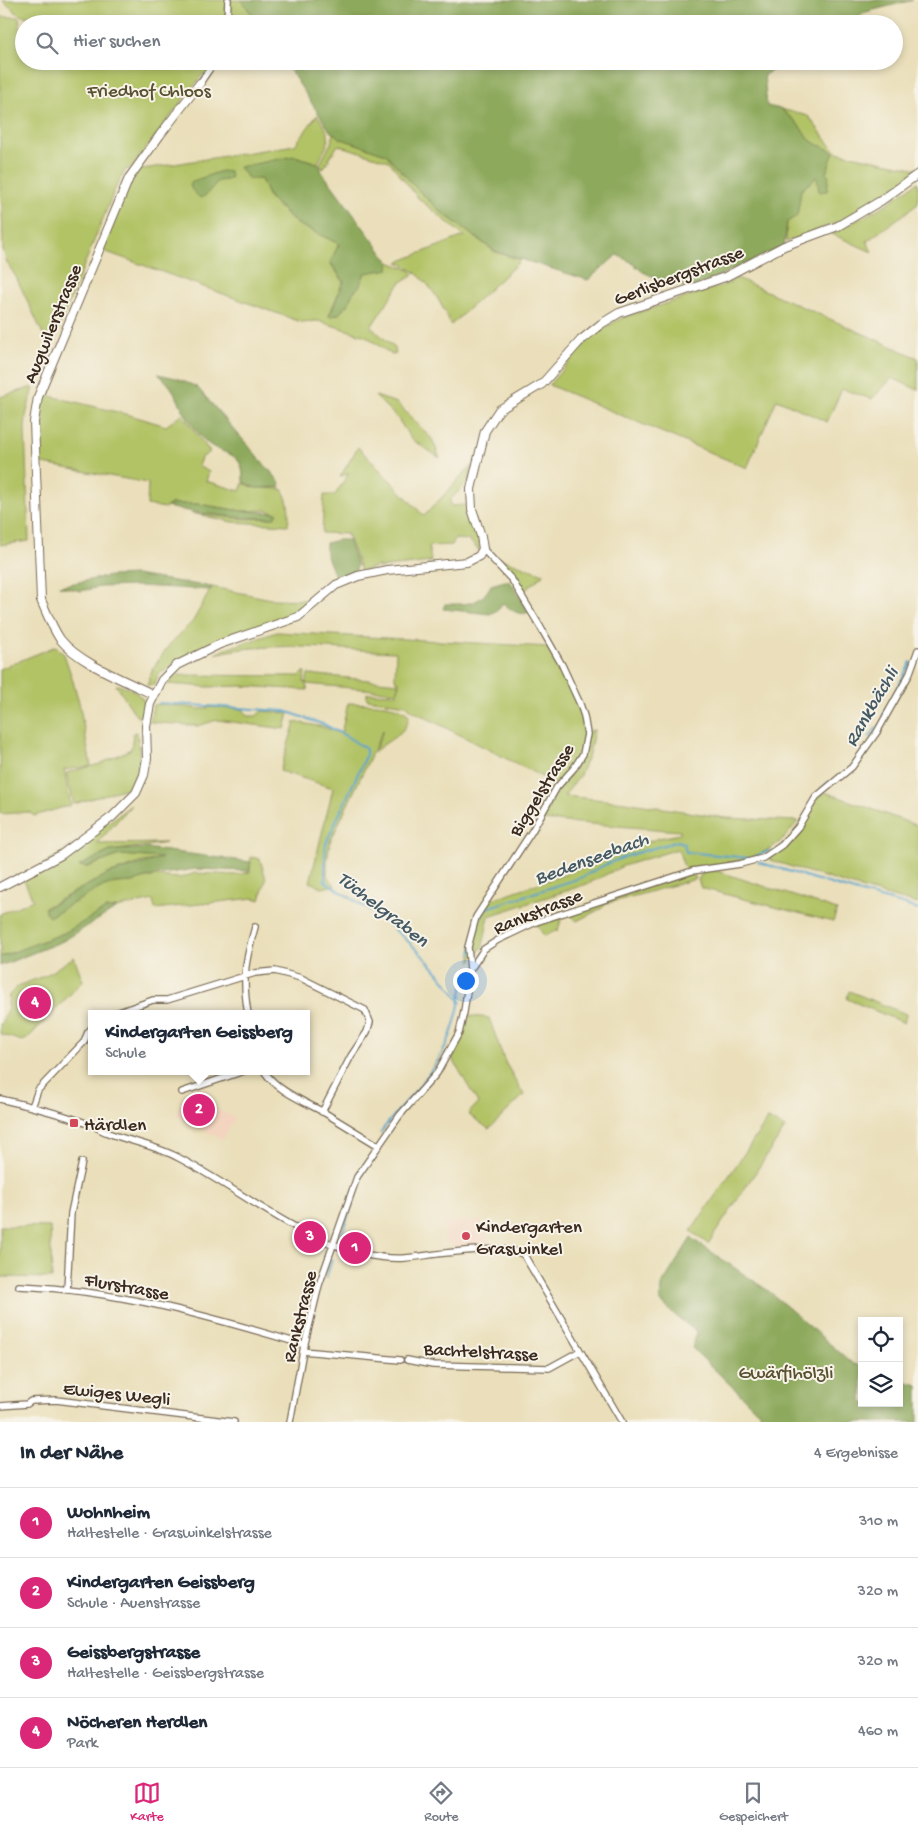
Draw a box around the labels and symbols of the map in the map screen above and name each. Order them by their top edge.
park label: Friedhof Chloos [86,81,212,104]
street label: Gerlisbergstrasse [611,242,748,313]
street label: Augwilerstrasse [20,261,89,387]
water label: Rankbächli [841,662,906,752]
street label: Biggelstrasse [505,740,581,842]
water label: Bedenseebach [532,829,652,891]
water label: Tüchelgraben [332,868,432,954]
street label: Rankstrasse [491,885,586,941]
your location [453,968,479,994]
pin: 4 [19,984,51,1022]
pin: 2 [183,1091,215,1129]
place label: Härdlen [84,1115,146,1138]
marker: Härdlen [68,1117,80,1129]
place label: Kindergarten Graswinkel [476,1217,582,1262]
pin: 3 [294,1218,326,1256]
pin: 1 [339,1229,371,1267]
marker: Kindergarten Graswinkel [460,1230,472,1242]
street label: Rankstrasse [279,1268,324,1365]
street label: Flurstrasse [81,1270,171,1307]
street label: Bachtelstrasse [422,1339,539,1368]
park label: Gwärfihölzli [739,1363,833,1386]
street label: Ewiges Wegli [62,1378,171,1413]

